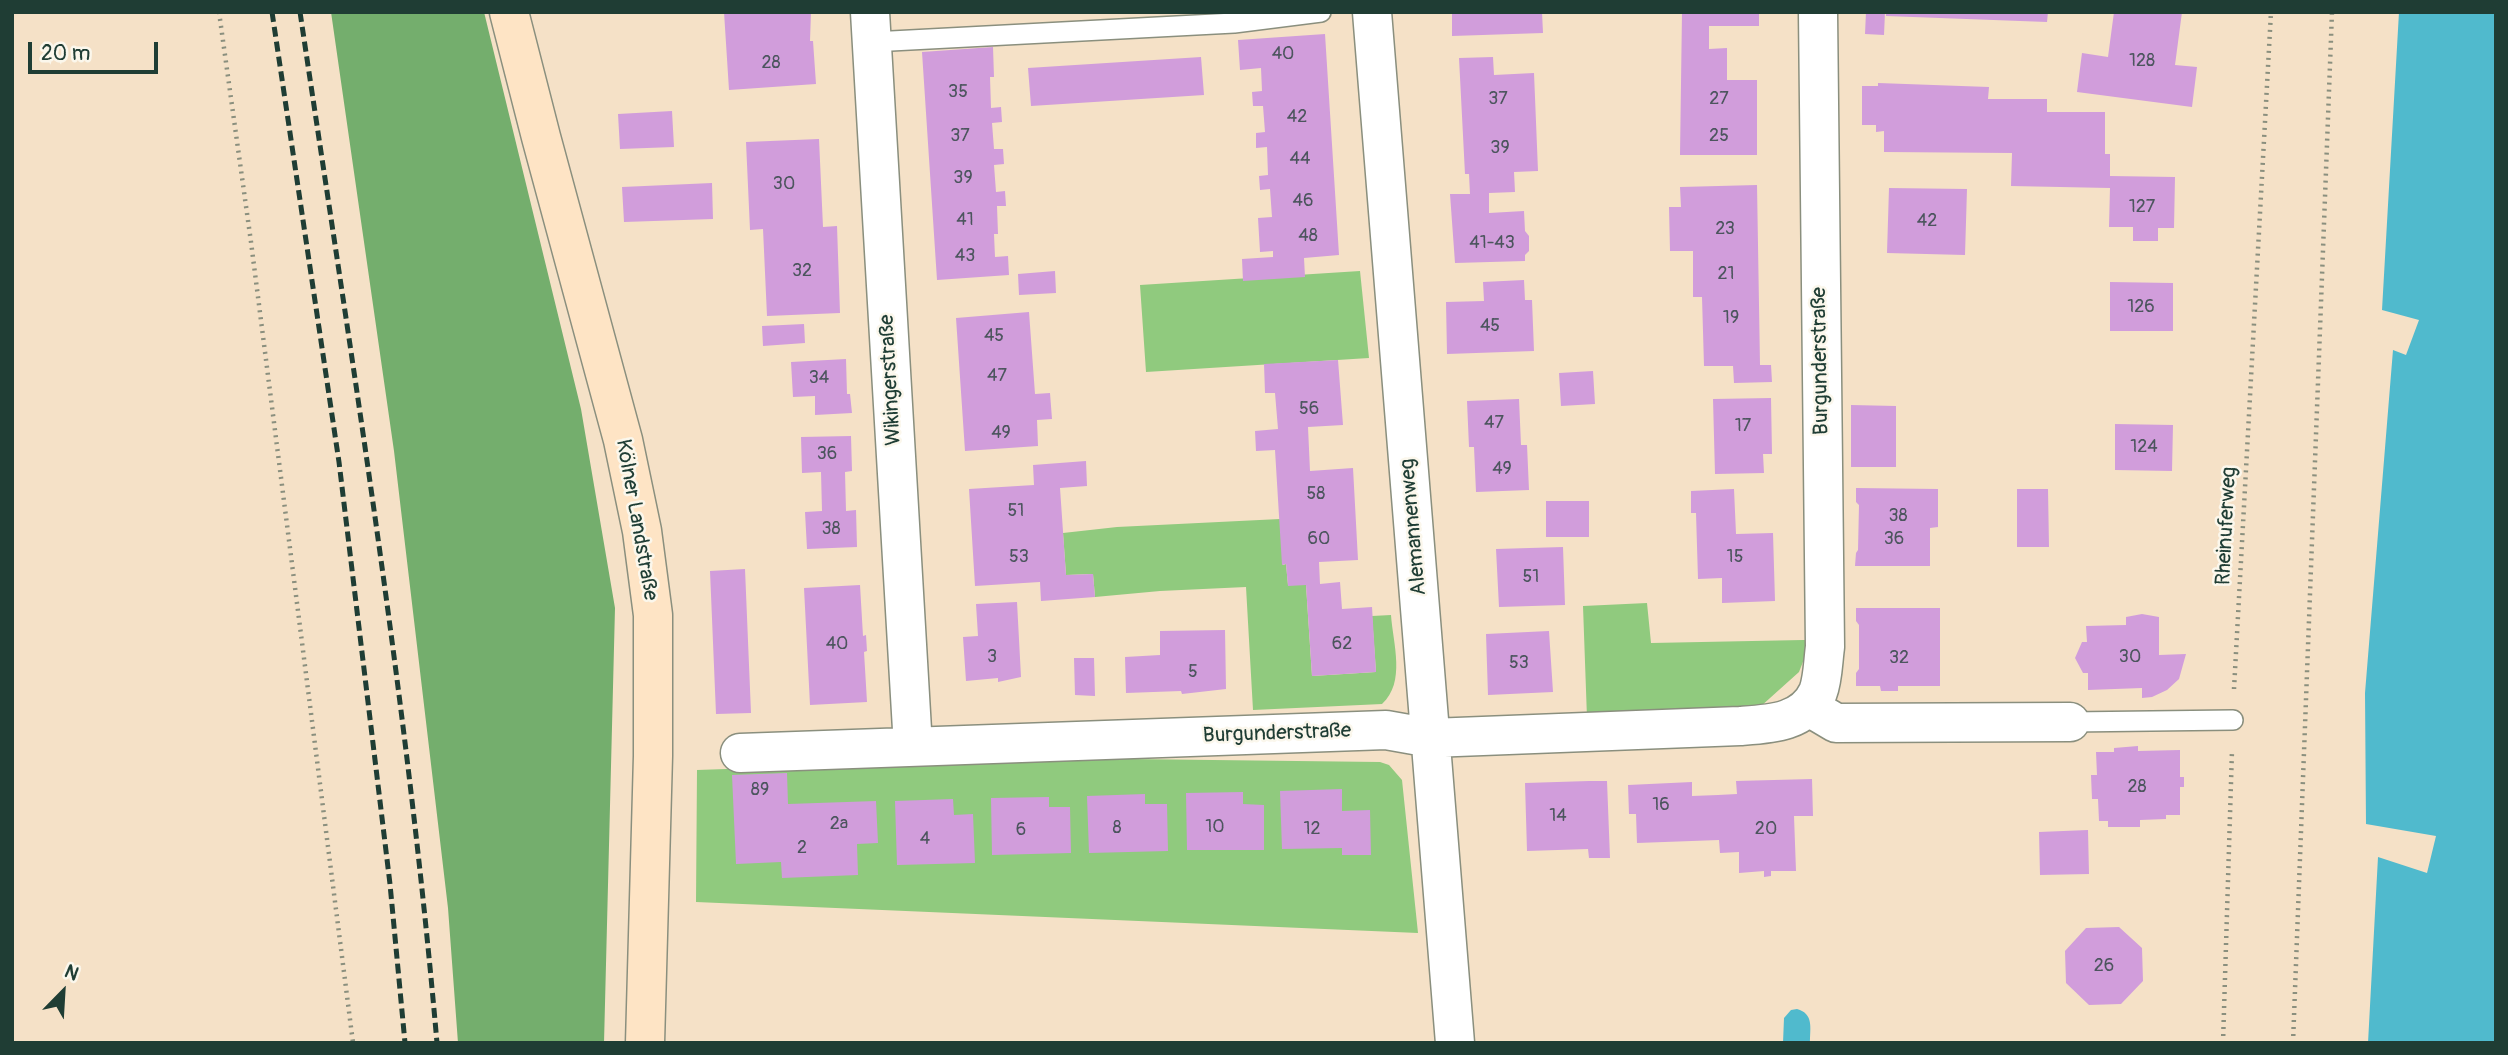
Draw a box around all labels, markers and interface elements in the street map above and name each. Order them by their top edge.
scale bar [32,28,161,72]
text: 20 m [41,40,90,67]
house number: 40 [1272,43,1294,65]
house number: 128 [2129,50,2155,72]
house number: 28 [761,52,781,74]
house number: 35 [948,81,968,103]
house number: 37 [1488,88,1508,110]
house number: 27 [1709,88,1729,110]
house number: 42 [1287,106,1307,128]
house number: 37 [950,125,970,147]
house number: 25 [1709,125,1729,147]
house number: 39 [1490,137,1510,159]
house number: 44 [1290,148,1310,170]
house number: 39 [953,167,973,189]
house number: 30 [773,173,795,195]
house number: 46 [1293,190,1313,212]
house number: 127 [2129,196,2155,218]
house number: 41 [956,209,974,231]
house number: 42 [1917,210,1937,232]
house number: 23 [1715,218,1735,240]
house number: 48 [1298,225,1318,247]
house number: 41-43 [1469,232,1515,254]
house number: 43 [955,245,975,267]
house number: 32 [792,260,812,282]
house number: 21 [1717,263,1735,285]
street label: Burgunderstraße [1807,287,1835,435]
house number: 126 [2127,296,2155,318]
house number: 19 [1723,307,1739,329]
street label: Wikingerstraße [875,314,907,446]
house number: 45 [1480,315,1500,337]
house number: 45 [984,325,1004,347]
house number: 47 [987,365,1007,387]
house number: 34 [809,367,829,389]
house number: 56 [1299,398,1319,420]
house number: 47 [1484,412,1504,434]
house number: 17 [1735,415,1751,437]
house number: 49 [991,422,1011,444]
house number: 124 [2130,436,2158,458]
street label: Kölner Landstraße [609,437,663,603]
house number: 36 [817,443,837,465]
street label: Alemannenweg [1395,458,1433,596]
house number: 49 [1492,458,1512,480]
street label: Rheinuferweg [2211,466,2243,586]
house number: 58 [1307,483,1325,505]
house number: 51 [1008,500,1024,522]
house number: 38 [1888,505,1908,527]
house number: 38 [821,518,841,540]
house number: 60 [1308,528,1330,550]
house number: 36 [1884,528,1904,550]
house number: 53 [1009,546,1029,568]
house number: 15 [1727,546,1743,568]
house number: 51 [1523,566,1539,588]
house number: 40 [826,633,848,655]
house number: 62 [1332,633,1352,655]
house number: 3 [987,646,997,668]
house number: 30 [2119,646,2141,668]
house number: 32 [1889,647,1909,669]
house number: 53 [1509,652,1529,674]
house number: 5 [1188,661,1198,683]
street label: Burgunderstraße [1202,719,1352,749]
house number: 28 [2127,776,2147,798]
house number: 89 [751,779,769,801]
house number: 16 [1652,794,1670,816]
house number: 14 [1549,805,1567,827]
house number: 2a [830,813,848,835]
house number: 10 [1205,816,1225,838]
house number: 8 [1112,817,1122,839]
house number: 12 [1303,818,1321,840]
house number: 20 [1755,818,1777,840]
house number: 6 [1016,819,1026,841]
house number: 4 [920,828,930,850]
house number: 2 [797,837,807,859]
house number: 26 [2094,955,2114,977]
north arrow [28,957,98,1027]
text: N [61,959,82,986]

